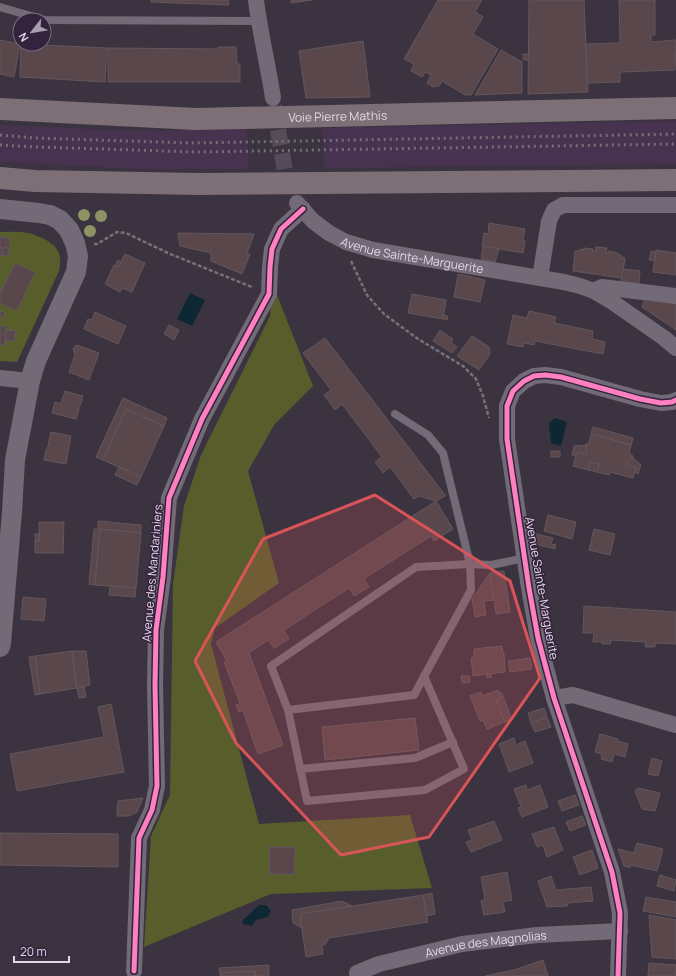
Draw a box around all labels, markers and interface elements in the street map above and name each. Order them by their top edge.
north arrow [12,12,52,52]
text: N [14,30,31,45]
street label: Voie Pierre Mathis [288,106,387,125]
street label: Avenue Sainte-Marguerite [338,232,485,277]
street label: Avenue des Mandariniers [138,503,166,643]
street label: Avenue Sainte-Marguerite [521,515,563,661]
street label: Avenue des Magnolias [423,926,547,961]
scale bar [14,938,69,964]
text: 20 m [20,943,47,960]

